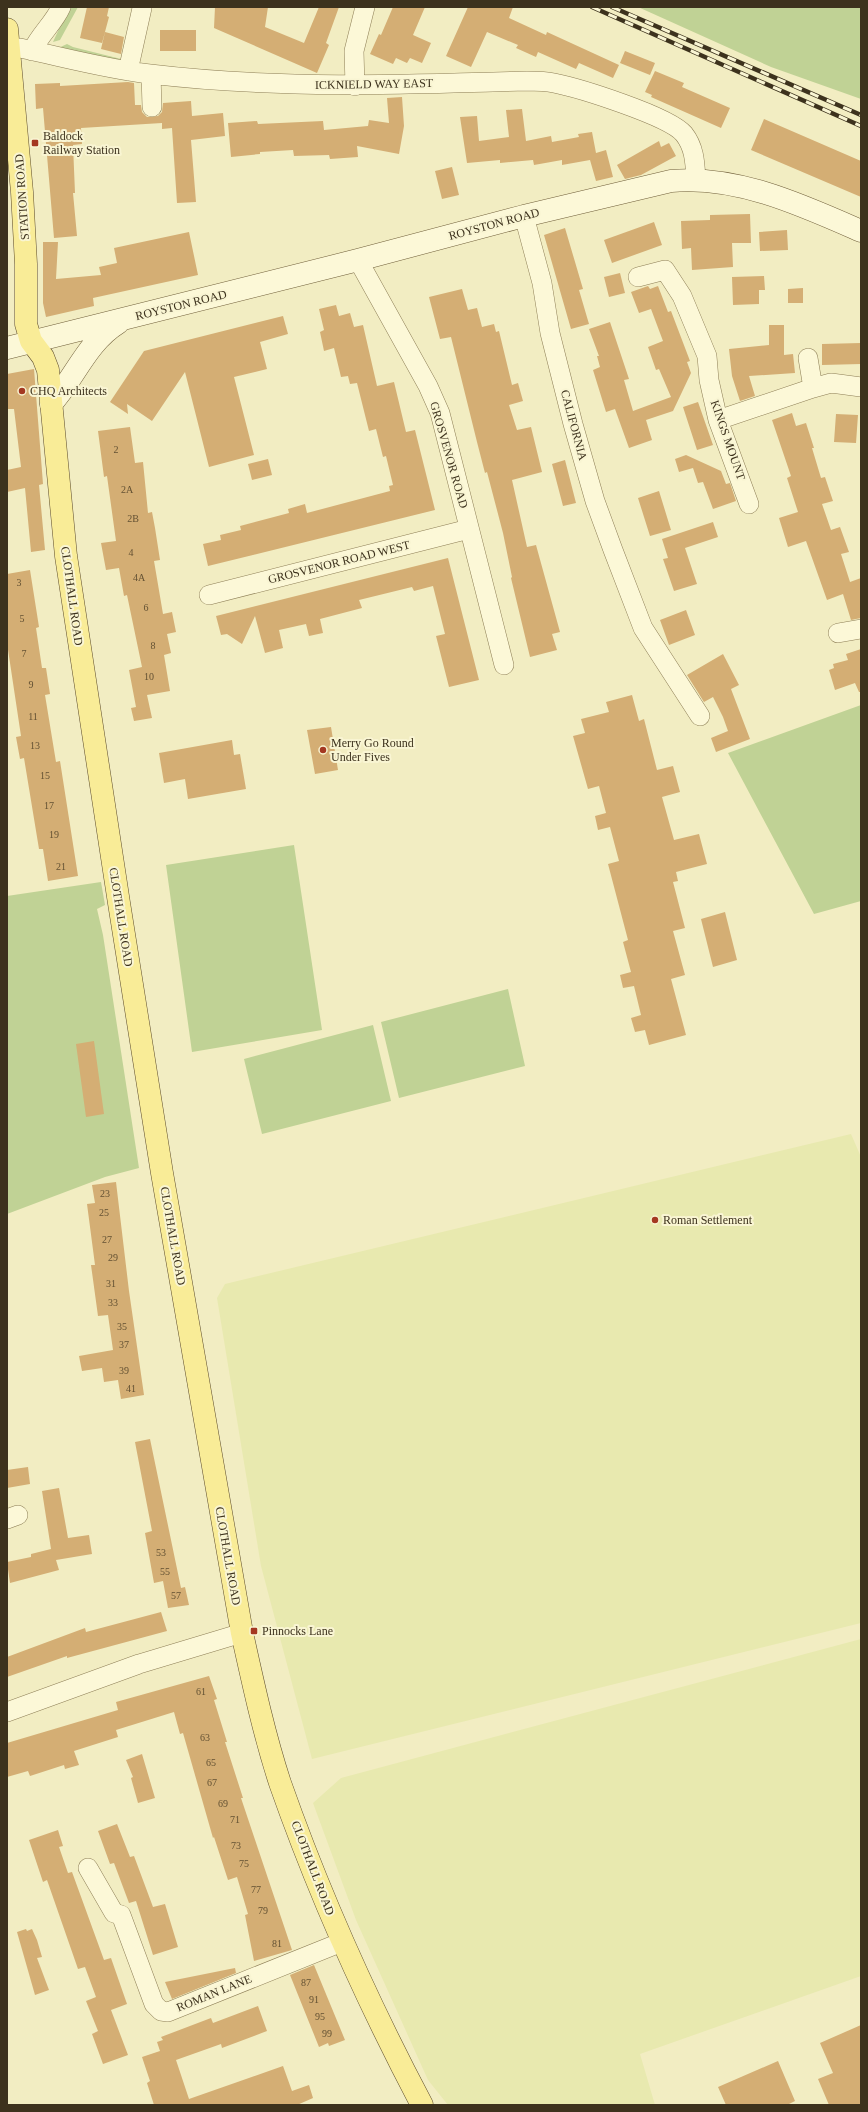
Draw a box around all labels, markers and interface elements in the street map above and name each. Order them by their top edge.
street label: ICKNIELD WAY EAST [315,76,434,92]
place label: Baldock Railway Station [43,129,120,157]
marker: Baldock Railway Station [30,138,40,148]
street label: STATION ROAD [12,153,32,240]
street label: ROYSTON ROAD [447,205,541,243]
street label: ROYSTON ROAD [134,287,228,323]
place label: CHQ Architects [30,384,107,398]
marker: CHQ Architects [17,386,27,396]
street label: CALIFORNIA [558,388,590,462]
street label: KINGS MOUNT [708,398,748,482]
street label: GROSVENOR ROAD [427,400,471,510]
house number: 2 [114,444,119,455]
house number: 2A [121,484,134,495]
house number: 2B [127,513,139,524]
street label: GROSVENOR ROAD WEST [267,537,412,586]
street label: CLOTHALL ROAD [58,546,86,647]
house number: 4 [129,547,134,558]
house number: 4A [133,572,146,583]
house number: 3 [17,577,22,588]
house number: 6 [144,602,149,613]
house number: 5 [20,613,25,624]
house number: 8 [151,640,156,651]
house number: 7 [22,648,27,659]
house number: 10 [144,671,154,682]
house number: 9 [29,679,34,690]
house number: 11 [28,711,38,722]
place label: Merry Go Round Under Fives [331,736,414,764]
house number: 13 [30,740,40,751]
marker: Merry Go Round Under Fives [318,745,328,755]
house number: 15 [40,770,50,781]
house number: 17 [44,800,54,811]
house number: 19 [49,829,59,840]
house number: 21 [56,861,66,872]
street label: CLOTHALL ROAD [106,867,136,968]
street label: CLOTHALL ROAD [157,1186,189,1287]
house number: 23 [100,1188,110,1199]
house number: 25 [99,1207,109,1218]
place label: Roman Settlement [663,1213,753,1227]
marker: Roman Settlement [650,1215,660,1225]
house number: 27 [102,1234,112,1245]
house number: 29 [108,1252,118,1263]
house number: 31 [106,1278,116,1289]
house number: 33 [108,1297,118,1308]
house number: 35 [117,1321,127,1332]
house number: 37 [119,1339,129,1350]
house number: 39 [119,1365,129,1376]
house number: 41 [126,1383,136,1394]
street label: CLOTHALL ROAD [212,1506,244,1607]
house number: 53 [156,1547,166,1558]
house number: 55 [160,1566,170,1577]
house number: 57 [171,1590,181,1601]
place label: Pinnocks Lane [262,1624,333,1638]
marker: Pinnocks Lane [249,1626,259,1636]
house number: 61 [196,1686,206,1697]
house number: 63 [200,1732,210,1743]
house number: 65 [206,1757,216,1768]
house number: 67 [207,1777,217,1788]
house number: 69 [218,1798,228,1809]
house number: 71 [230,1814,240,1825]
street label: CLOTHALL ROAD [289,1819,338,1917]
house number: 73 [231,1840,241,1851]
house number: 75 [239,1858,249,1869]
house number: 77 [251,1884,261,1895]
house number: 79 [258,1905,268,1916]
house number: 81 [272,1938,282,1949]
street label: ROMAN LANE [174,1972,254,2014]
house number: 87 [301,1977,311,1988]
house number: 91 [309,1994,319,2005]
house number: 95 [315,2011,325,2022]
house number: 99 [322,2028,332,2039]

